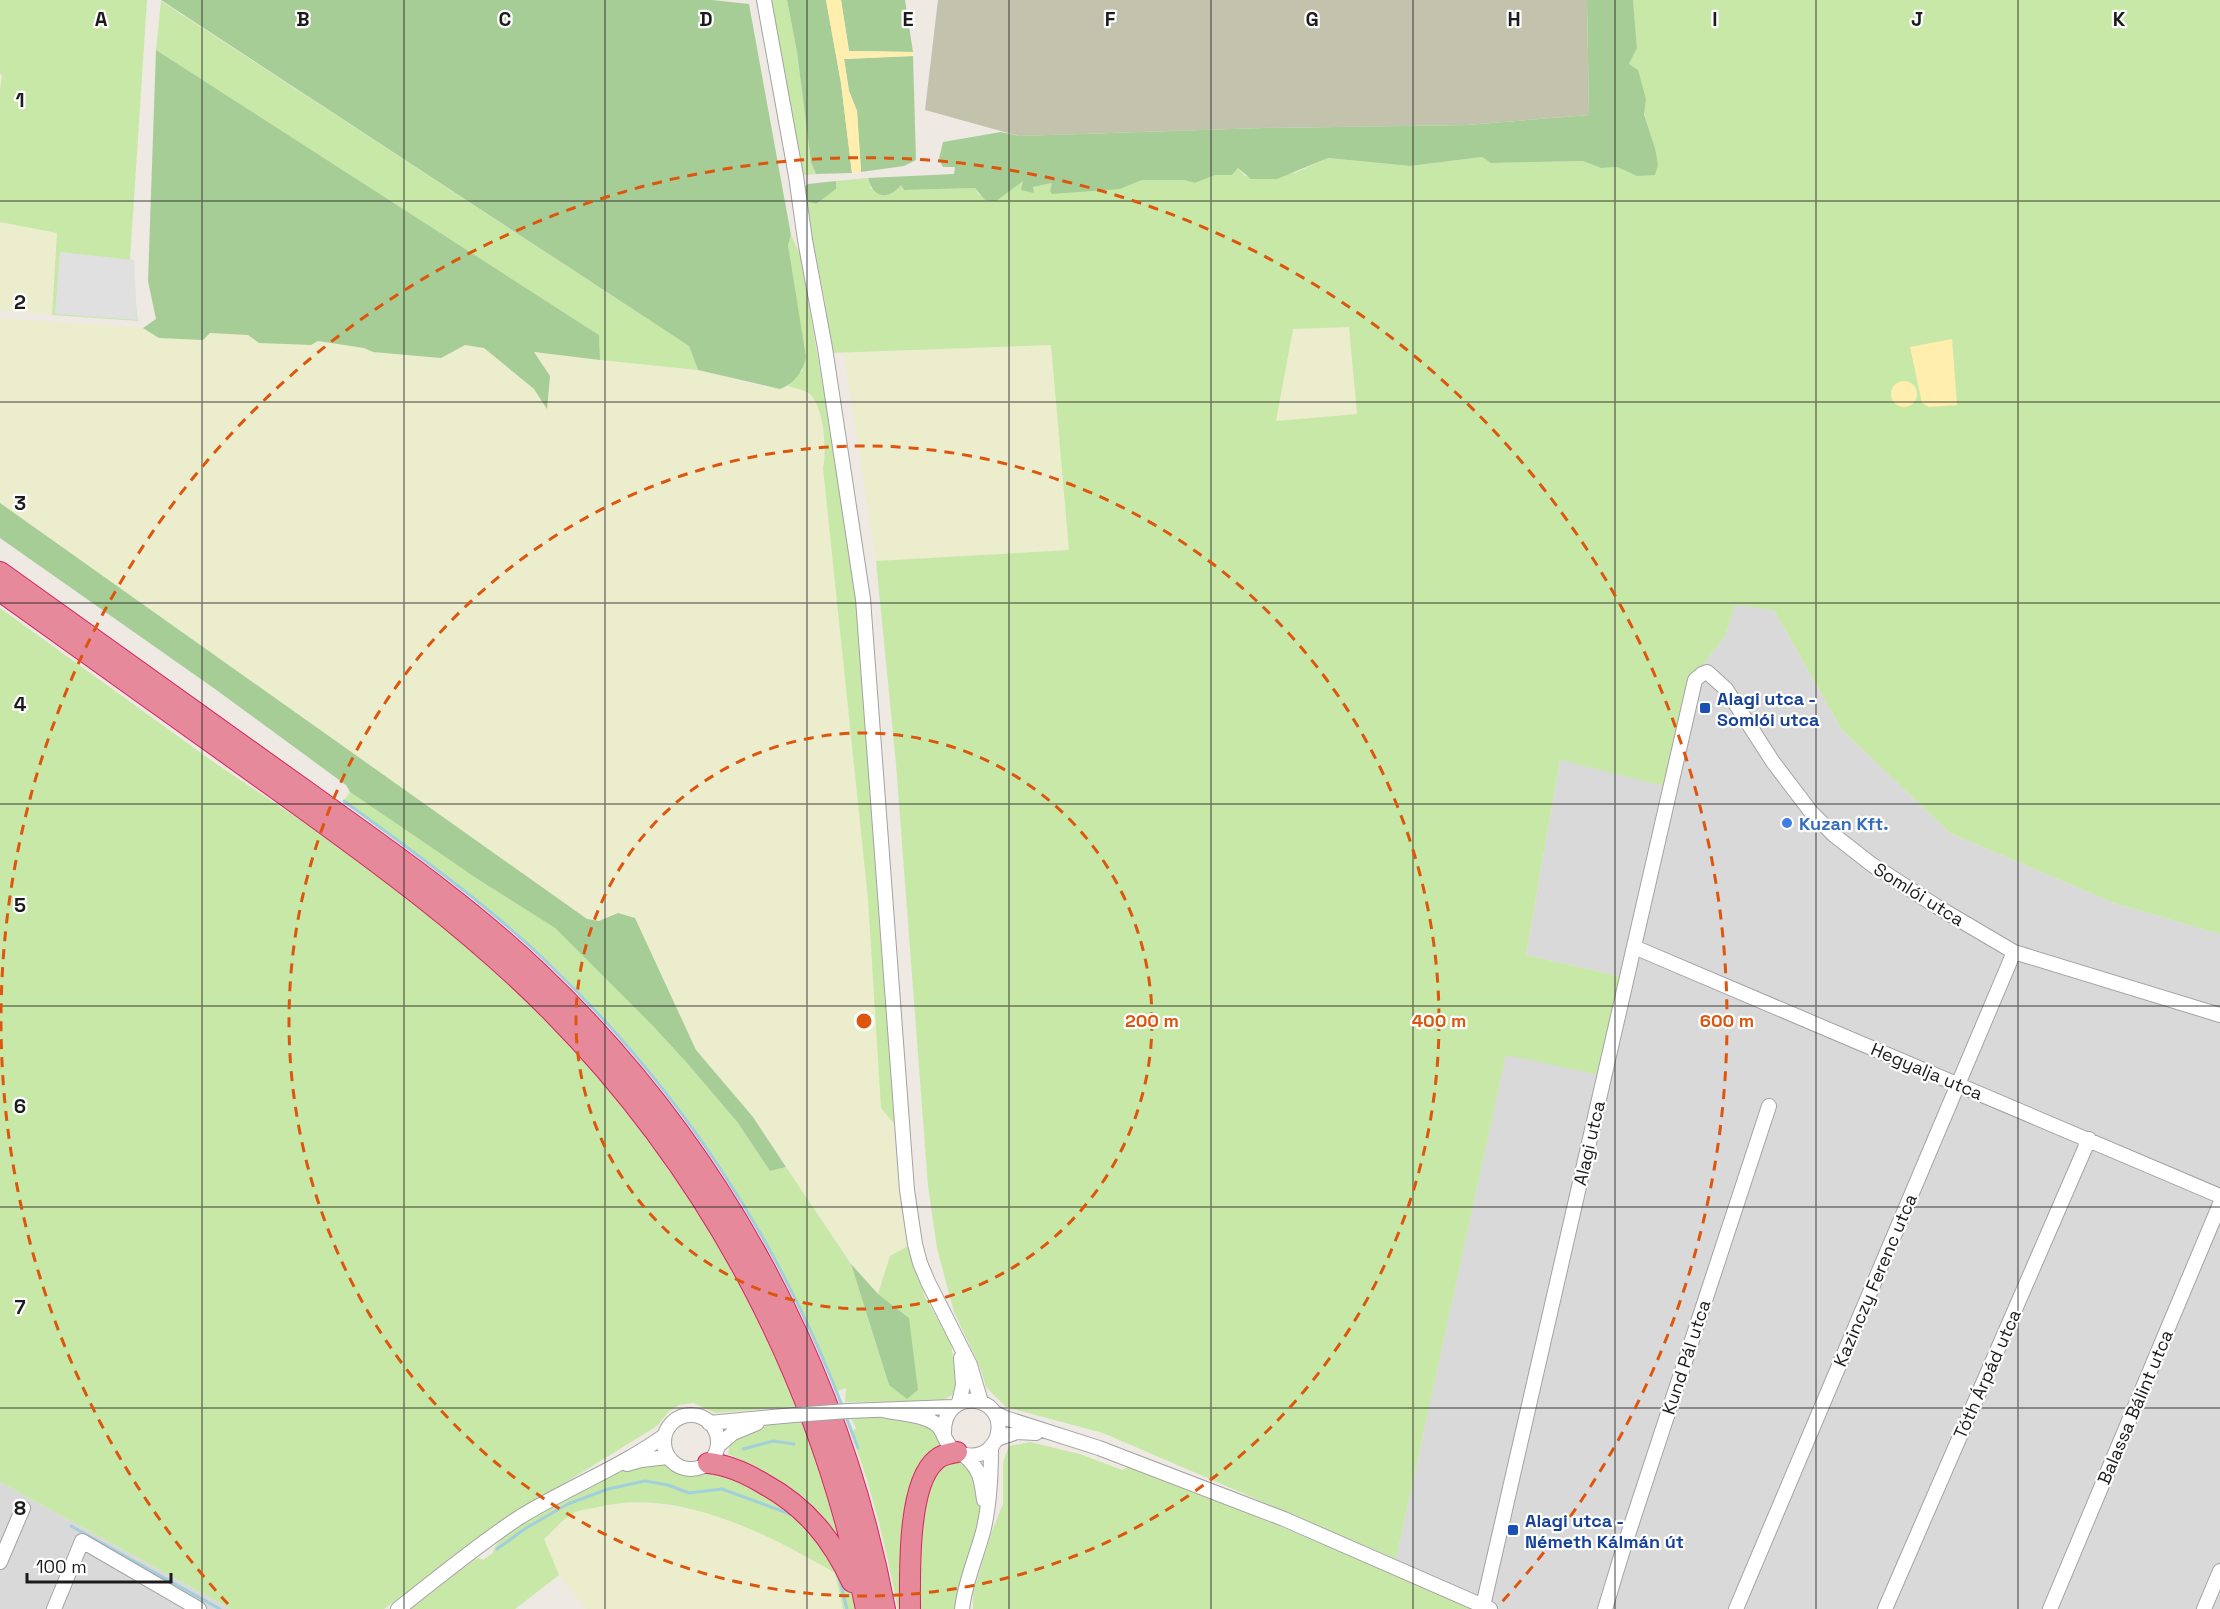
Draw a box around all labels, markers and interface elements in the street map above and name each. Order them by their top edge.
text: A [95,6,108,32]
text: B [296,6,310,32]
text: C [499,6,512,32]
text: D [699,6,713,32]
text: E [902,6,914,32]
text: F [1105,6,1116,32]
text: G [1305,6,1319,32]
text: H [1507,6,1521,32]
text: I [1712,6,1718,32]
text: J [1911,6,1923,32]
text: K [2113,6,2126,32]
text: 1 [15,87,25,113]
text: 2 [14,289,26,315]
text: 3 [14,490,26,516]
place label: Alagi utca - Somlói utca [1717,687,1820,731]
text: 4 [14,691,27,717]
marker: Alagi utca - Somlói utca [1698,701,1712,715]
place label: Kuzan Kft. [1799,812,1889,835]
marker: Kuzan Kft. [1780,816,1794,830]
street label: Somlói utca [1870,857,1968,931]
text: 5 [14,892,26,918]
text: 200 m [1125,1009,1179,1032]
text: 400 m [1412,1009,1466,1032]
text: 600 m [1700,1009,1754,1032]
centre of rings [854,1011,874,1031]
street label: Hegyalja utca [1868,1037,1986,1105]
text: 6 [14,1093,26,1119]
street label: Alagi utca [1568,1098,1610,1188]
street label: Kazinczy Ferenc utca [1828,1190,1922,1370]
text: 7 [14,1294,26,1320]
street label: Kund Pál utca [1657,1297,1715,1417]
street label: Tóth Árpád utca [1948,1306,2026,1442]
street label: Balassa Bálint utca [2092,1326,2178,1488]
text: 8 [14,1495,26,1521]
place label: Alagi utca - Németh Kálmán út [1525,1509,1684,1553]
marker: Alagi utca - Németh Kálmán út [1506,1523,1520,1537]
scale bar [27,1546,171,1584]
text: 100 m [36,1555,87,1578]

